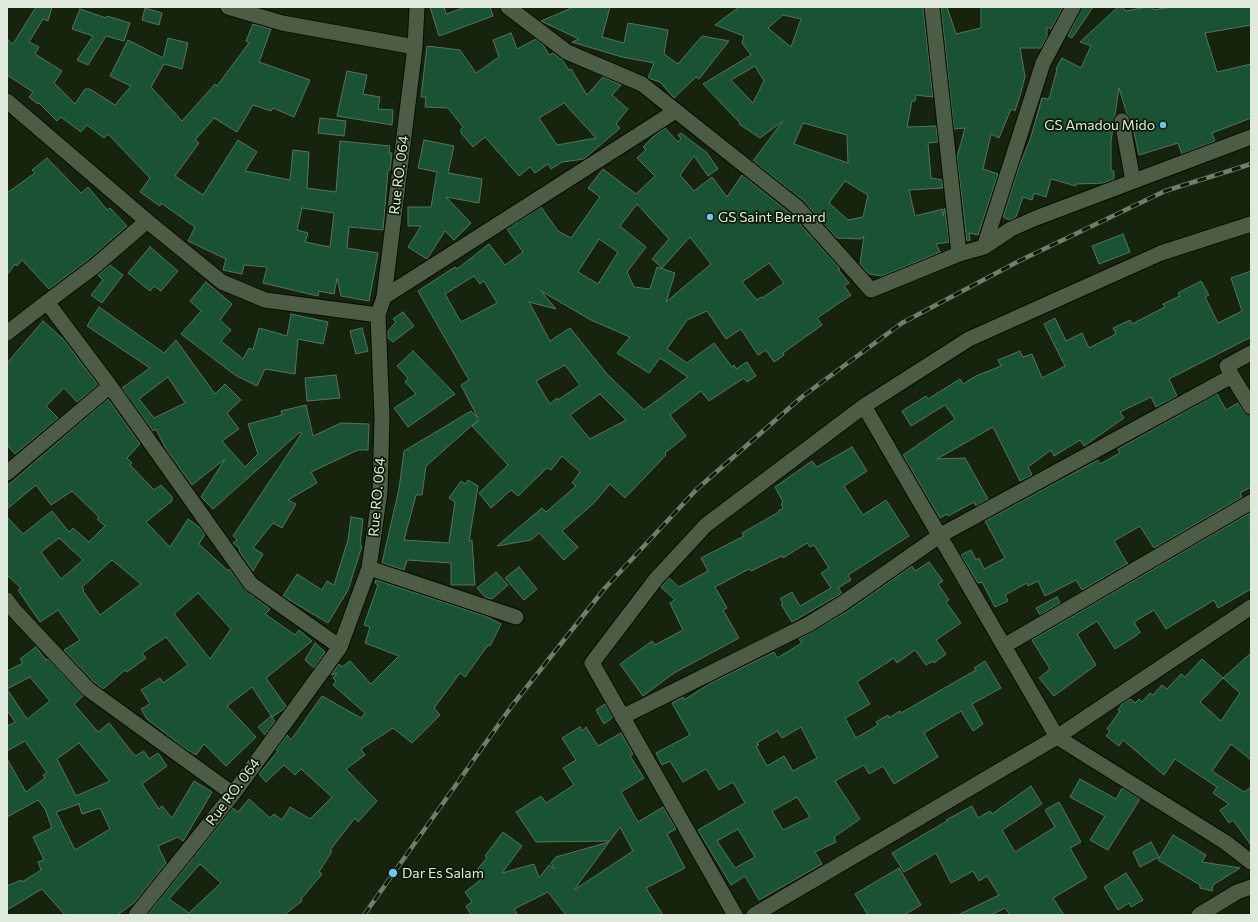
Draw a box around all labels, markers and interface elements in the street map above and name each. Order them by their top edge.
place label: GS Amadou Mido [1044,117,1155,133]
marker: GS Amadou Mido [1158,120,1168,130]
street label: Rue RO. 064 [386,135,412,215]
place label: GS Saint Bernard [718,209,826,225]
marker: GS Saint Bernard [705,212,715,222]
street label: Rue RO. 064 [365,457,389,537]
street label: Rue RO. 064 [202,755,264,829]
place label: Dar Es Salam [402,865,484,881]
marker: Dar Es Salam [387,867,399,879]

